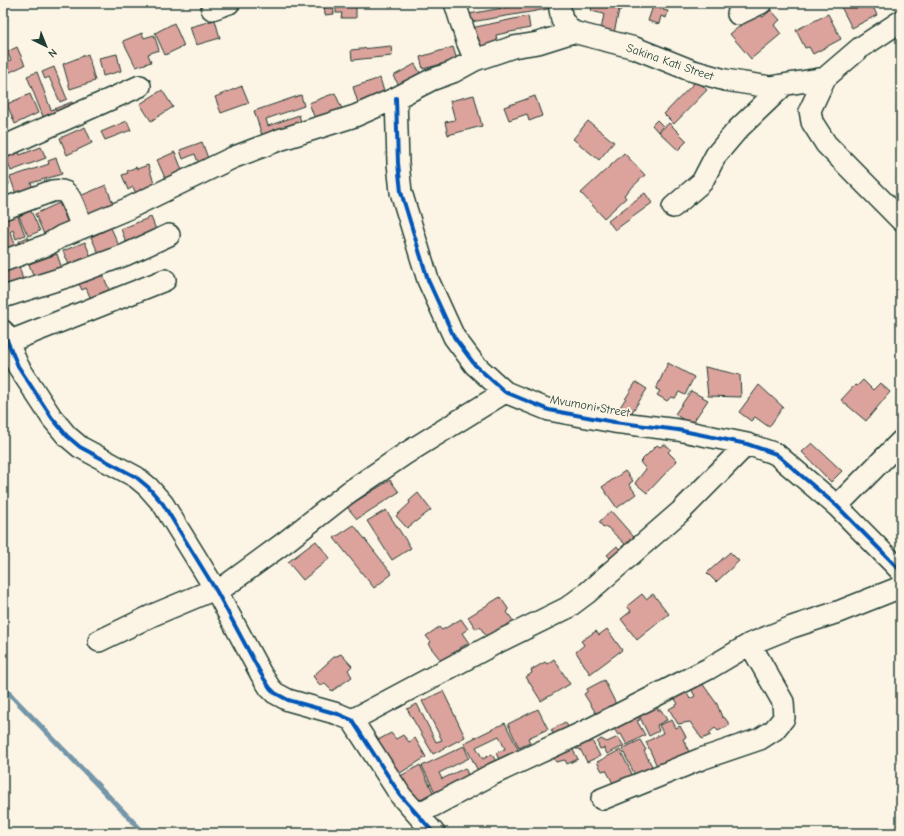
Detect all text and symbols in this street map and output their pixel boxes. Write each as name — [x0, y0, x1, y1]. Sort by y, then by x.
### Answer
north arrow — [26, 26, 66, 66]
street label: Sakina Kati Street — [625, 41, 716, 84]
text: N — [45, 46, 60, 60]
street label: Mvumoni Street — [549, 392, 632, 420]

